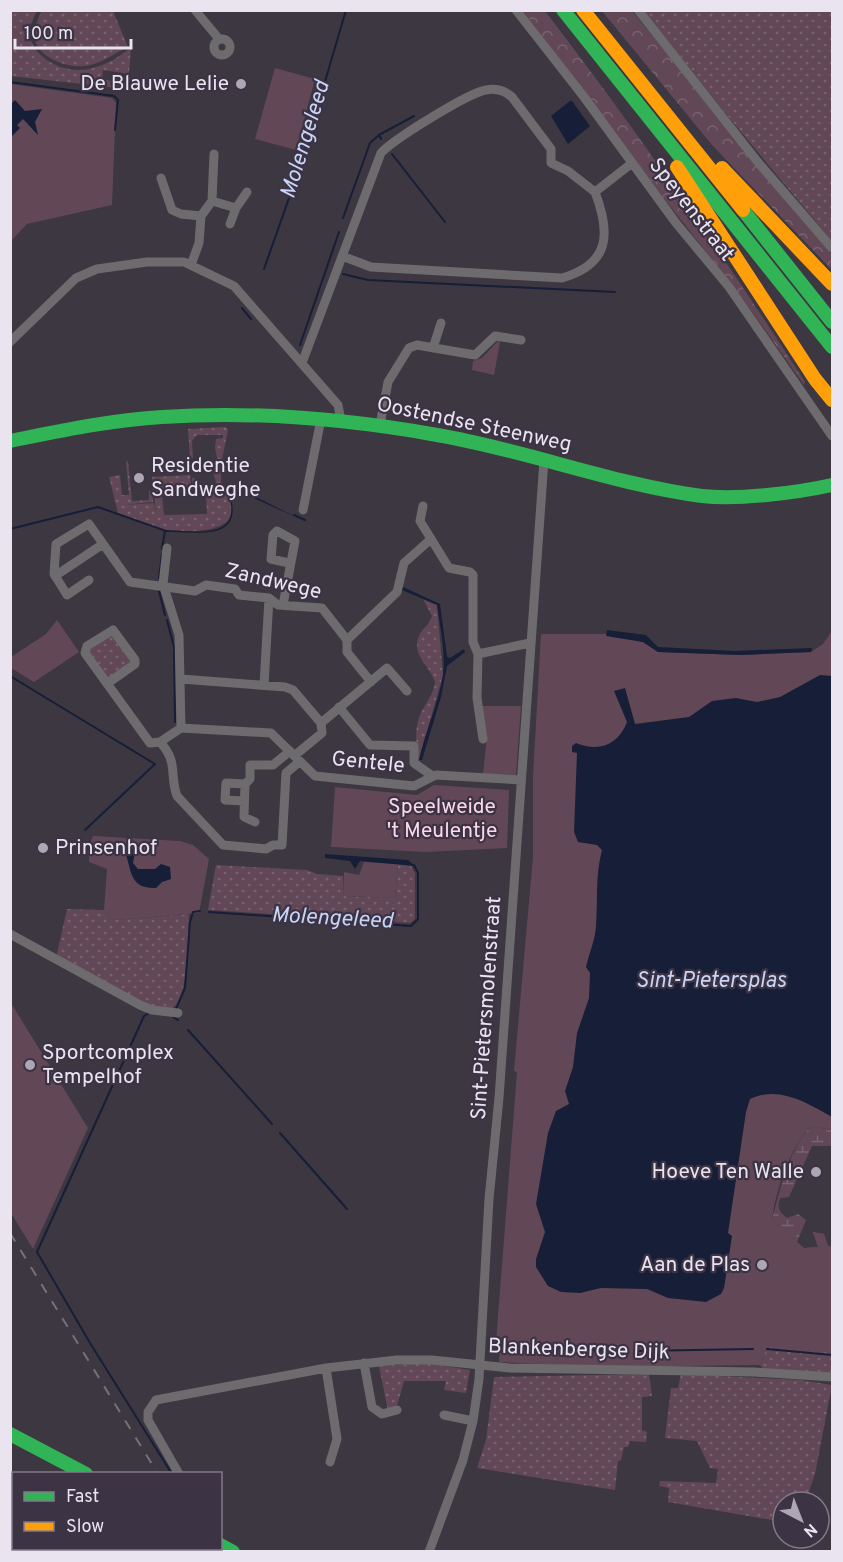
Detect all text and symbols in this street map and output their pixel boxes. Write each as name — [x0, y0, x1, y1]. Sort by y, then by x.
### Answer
scale bar — [15, 12, 130, 50]
text: 100 m — [24, 23, 73, 46]
place label: De Blauwe Lelie — [80, 71, 229, 98]
water label: Molengeleed — [275, 76, 337, 202]
marker: De Blauwe Lelie — [234, 77, 248, 91]
street label: Speyenstraat — [642, 153, 740, 267]
street label: Oostendse Steenweg — [374, 391, 574, 459]
place label: Residentie Sandweghe — [151, 453, 261, 504]
marker: Residentie Sandweghe — [132, 471, 146, 485]
street label: Zandwege — [222, 558, 324, 606]
street label: Gentele — [330, 746, 406, 780]
park label: Speelweide 't Meulentje — [387, 794, 497, 845]
place label: Prinsenhof — [55, 835, 157, 862]
marker: Prinsenhof — [36, 841, 50, 855]
street label: Sint-Pietersmolenstraat — [466, 895, 508, 1121]
water label: Molengeleed — [270, 902, 396, 936]
water label: Sint-Pietersplas — [636, 968, 787, 995]
place label: Sportcomplex Tempelhof — [42, 1040, 174, 1091]
marker: Sportcomplex Tempelhof — [23, 1058, 37, 1072]
place label: Hoeve Ten Walle — [652, 1159, 804, 1186]
marker: Hoeve Ten Walle — [809, 1165, 823, 1179]
place label: Aan de Plas — [640, 1252, 750, 1279]
marker: Aan de Plas — [755, 1258, 769, 1272]
street label: Blankenbergse Dijk — [488, 1333, 670, 1367]
legend — [12, 1472, 222, 1550]
text: Fast — [66, 1486, 99, 1509]
north arrow — [771, 1490, 831, 1550]
text: Slow — [66, 1516, 104, 1539]
text: N — [799, 1518, 821, 1541]

